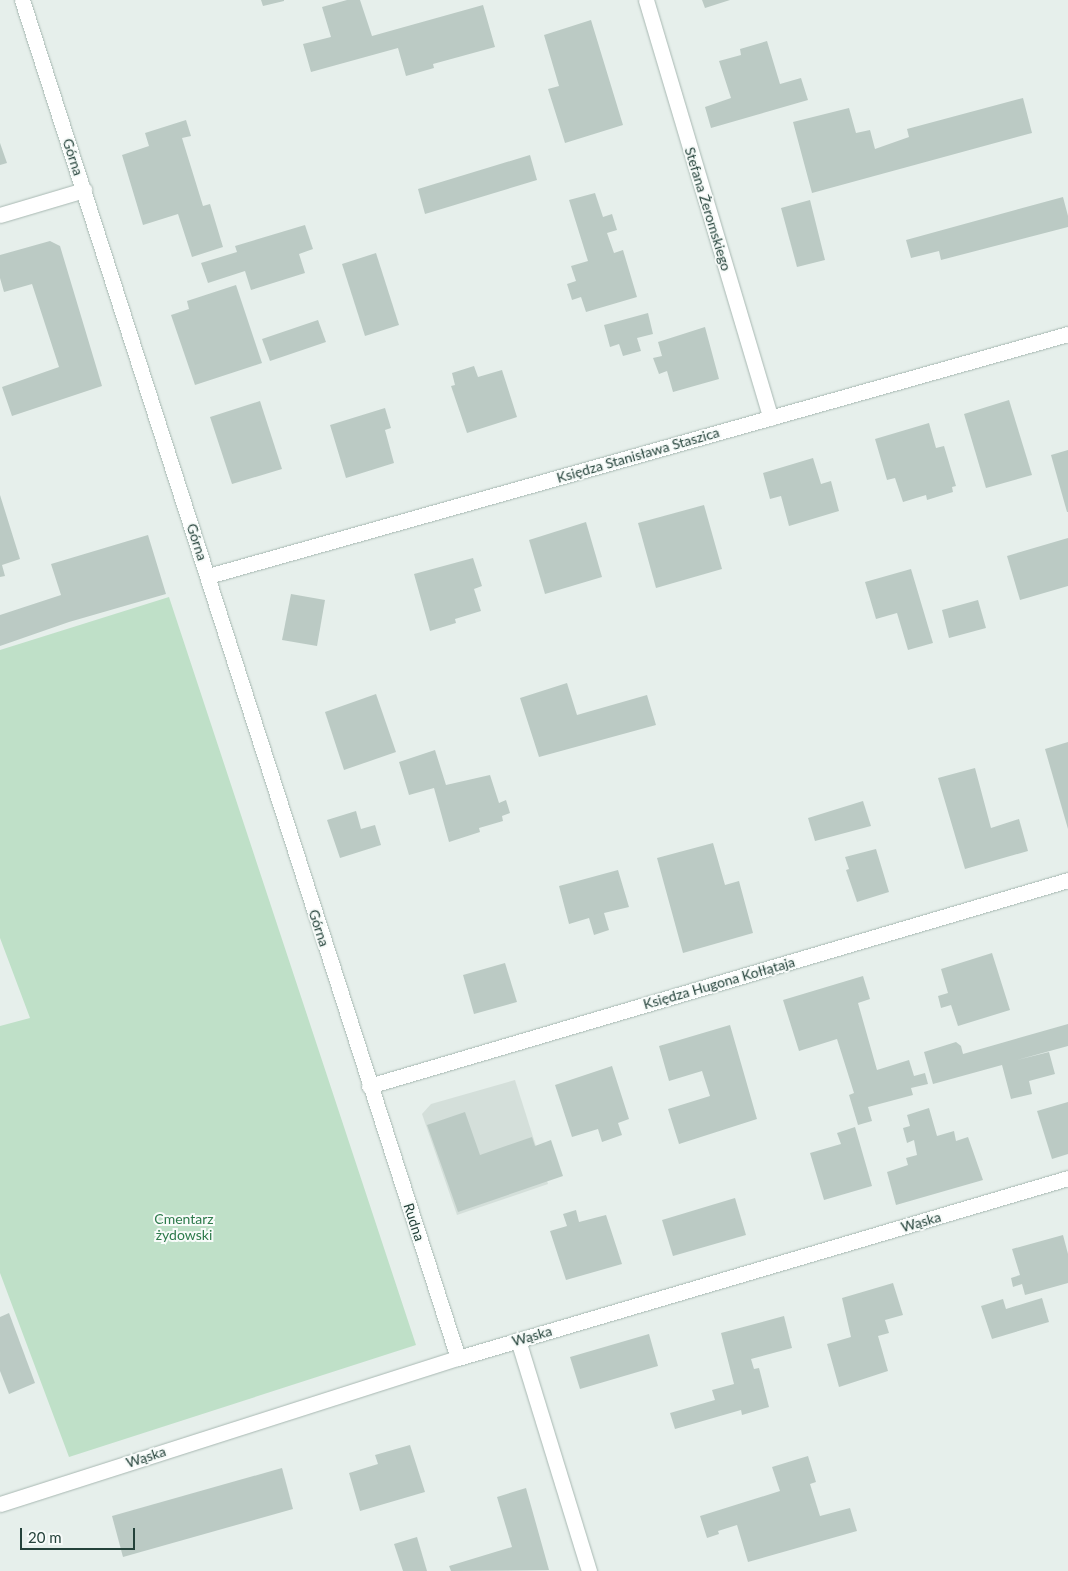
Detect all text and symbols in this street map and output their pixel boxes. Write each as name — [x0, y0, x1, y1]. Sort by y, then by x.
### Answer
street label: Górna — [59, 136, 87, 178]
street label: Stefana Żeromskiego — [681, 145, 735, 273]
street label: Księdza Stanisława Staszica — [555, 424, 721, 486]
street label: Górna — [183, 521, 211, 563]
street label: Górna — [305, 907, 333, 949]
street label: Księdza Hugona Kołłątaja — [641, 953, 797, 1013]
street label: Rudna — [400, 1201, 428, 1243]
street label: Wąska — [899, 1208, 943, 1236]
park label: Cmentarz żydowski — [154, 1211, 214, 1244]
street label: Wąska — [510, 1322, 554, 1350]
street label: Wąska — [124, 1443, 168, 1471]
scale bar — [22, 1518, 138, 1550]
text: 20 m — [28, 1528, 62, 1546]

